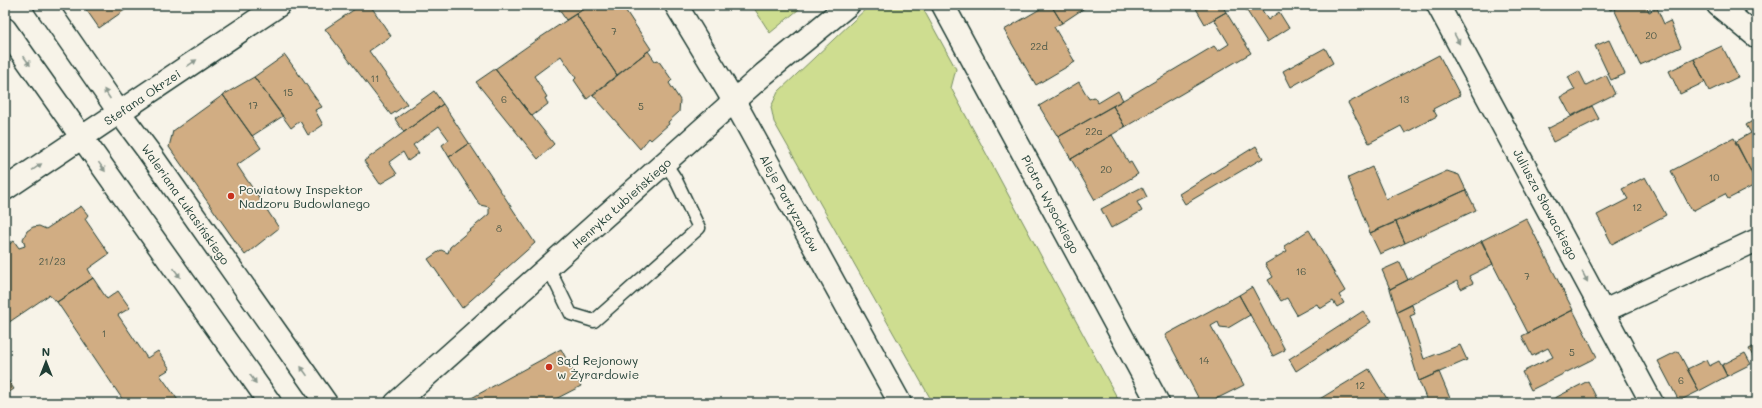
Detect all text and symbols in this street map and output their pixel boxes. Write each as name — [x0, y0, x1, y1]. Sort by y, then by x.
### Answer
house number: 7 — [611, 24, 617, 38]
house number: 20 — [1645, 28, 1657, 42]
one-way arrow — [1453, 33, 1460, 45]
house number: 22d — [1030, 39, 1048, 53]
one-way arrow — [23, 55, 31, 66]
one-way arrow — [187, 59, 197, 67]
street label: Stefana Okrzei — [101, 65, 183, 129]
house number: 11 — [371, 71, 379, 85]
house number: 15 — [283, 85, 293, 99]
one-way arrow — [103, 89, 111, 99]
house number: 6 — [501, 92, 507, 106]
house number: 13 — [1399, 92, 1409, 106]
house number: 17 — [248, 98, 258, 112]
house number: 5 — [638, 99, 644, 113]
house number: 22a — [1085, 124, 1103, 138]
street label: Waleriana Łukasińskiego — [138, 140, 234, 268]
street label: Juliusza Słowackiego — [1510, 146, 1582, 262]
street label: Aleje Partyzantów — [757, 151, 823, 255]
street label: Piotra Wysockiego — [1018, 152, 1084, 256]
street label: Henryka Łubieńskiego — [568, 154, 674, 252]
one-way arrow — [98, 162, 106, 172]
house number: 20 — [1100, 162, 1112, 176]
one-way arrow — [32, 163, 43, 171]
house number: 10 — [1709, 170, 1719, 184]
place label: Powiatowy Inspektor Nadzoru Budowlanego — [239, 181, 370, 211]
marker: Powiatowy Inspektor Nadzoru Budowlanego — [226, 191, 236, 201]
house number: 12 — [1632, 200, 1642, 214]
house number: 8 — [496, 221, 502, 235]
house number: 21/23 — [39, 254, 65, 268]
house number: 16 — [1296, 264, 1306, 278]
one-way arrow — [173, 268, 181, 278]
house number: 7 — [1524, 269, 1530, 283]
one-way arrow — [1582, 271, 1588, 283]
house number: 1 — [102, 326, 106, 340]
north arrow — [26, 342, 66, 382]
text: N — [42, 344, 50, 359]
house number: 5 — [1569, 345, 1575, 359]
place label: Sąd Rejonowy w Żyrardowie — [557, 352, 639, 382]
house number: 14 — [1199, 353, 1209, 367]
marker: Sąd Rejonowy w Żyrardowie — [544, 362, 554, 372]
one-way arrow — [300, 366, 308, 376]
house number: 6 — [1678, 373, 1684, 387]
one-way arrow — [249, 374, 257, 384]
house number: 12 — [1355, 378, 1365, 392]

